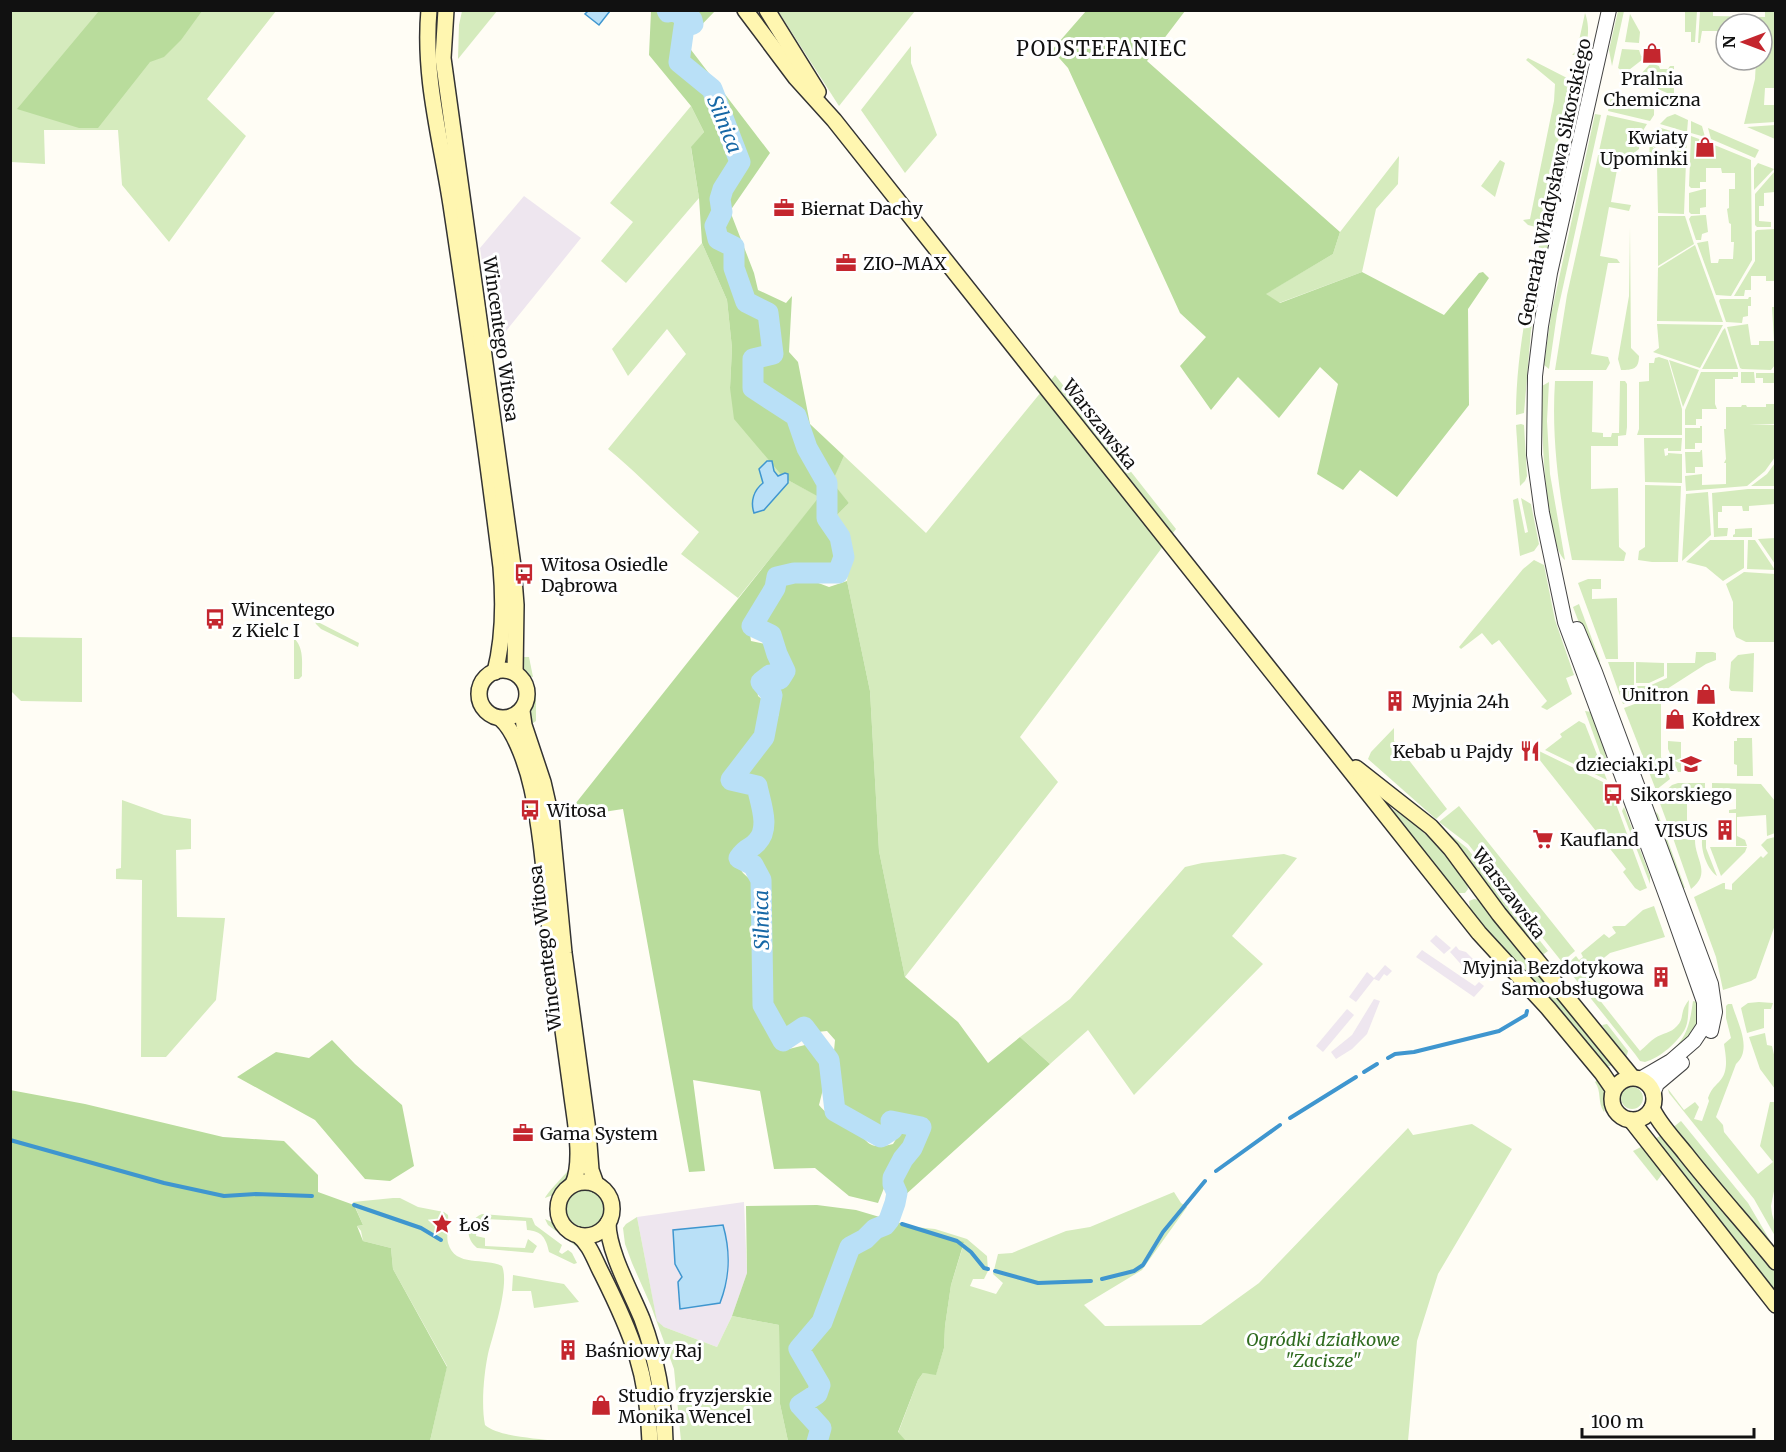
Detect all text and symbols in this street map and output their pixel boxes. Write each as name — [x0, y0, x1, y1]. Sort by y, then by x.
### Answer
north arrow — [1714, 12, 1774, 72]
text: N — [1719, 35, 1739, 48]
district label: PODSTEFANIEC — [1016, 36, 1188, 61]
street label: Generała Władysława Sikorskiego — [1512, 36, 1596, 328]
shop icon: Pralnia Chemiczna — [1640, 41, 1664, 65]
place label: Pralnia Chemiczna — [1603, 67, 1701, 111]
water label: Silnica — [702, 91, 748, 157]
place label: Kwiaty Upominki — [1600, 126, 1689, 170]
shop icon: Kwiaty Upominki — [1693, 135, 1717, 159]
office icon: Biernat Dachy — [772, 196, 796, 220]
place label: Biernat Dachy — [801, 197, 924, 220]
office icon: ZIO-MAX — [834, 251, 858, 275]
place label: ZIO-MAX — [863, 252, 947, 275]
street label: Wincentego Witosa — [478, 254, 524, 423]
street label: Warszawska — [1057, 374, 1143, 474]
place label: Witosa Osiedle Dąbrowa — [540, 553, 668, 597]
bus stop icon: Witosa Osiedle Dąbrowa — [512, 562, 536, 586]
place label: Wincentego z Kielc I — [231, 598, 335, 642]
bus stop icon: Wincentego z Kielc I — [203, 607, 227, 631]
shop icon: Unitron — [1694, 682, 1718, 706]
place label: Unitron — [1621, 683, 1689, 706]
building icon: Myjnia 24h — [1383, 689, 1407, 713]
place label: Myjnia 24h — [1412, 690, 1510, 713]
shop icon: Kołdrex — [1663, 707, 1687, 731]
place label: Kołdrex — [1692, 708, 1760, 731]
restaurant icon: Kebab u Pajdy — [1518, 739, 1542, 763]
place label: Kebab u Pajdy — [1393, 740, 1514, 763]
school or university icon: dzieciaki.pl — [1679, 752, 1703, 776]
place label: dzieciaki.pl — [1576, 753, 1674, 776]
bus stop icon: Sikorskiego — [1601, 782, 1625, 806]
place label: Sikorskiego — [1630, 783, 1732, 806]
bus stop icon: Witosa — [518, 798, 542, 822]
place label: Witosa — [546, 799, 607, 822]
building icon: VISUS — [1713, 818, 1737, 842]
place label: VISUS — [1654, 819, 1708, 842]
supermarket icon: Kaufland — [1531, 827, 1555, 851]
place label: Kaufland — [1560, 828, 1639, 851]
street label: Warszawska — [1467, 842, 1551, 943]
street label: Wincentego Witosa — [523, 864, 567, 1033]
water label: Silnica — [748, 890, 774, 950]
place label: Myjnia Bezdotykowa Samoobsługowa — [1463, 956, 1644, 1000]
building icon: Myjnia Bezdotykowa Samoobsługowa — [1649, 965, 1673, 989]
office icon: Gama System — [511, 1121, 535, 1145]
place label: Gama System — [540, 1122, 658, 1145]
place icon: Łoś — [430, 1212, 454, 1236]
place label: Łoś — [459, 1213, 490, 1236]
park label: Ogródki działkowe "Zacisze" — [1246, 1328, 1400, 1372]
building icon: Baśniowy Raj — [556, 1338, 580, 1362]
place label: Baśniowy Raj — [585, 1339, 702, 1362]
place label: Studio fryzjerskie Monika Wencel — [618, 1384, 772, 1428]
shop icon: Studio fryzjerskie Monika Wencel — [589, 1393, 613, 1417]
scale bar — [1582, 1401, 1754, 1439]
text: 100 m — [1591, 1410, 1644, 1433]

